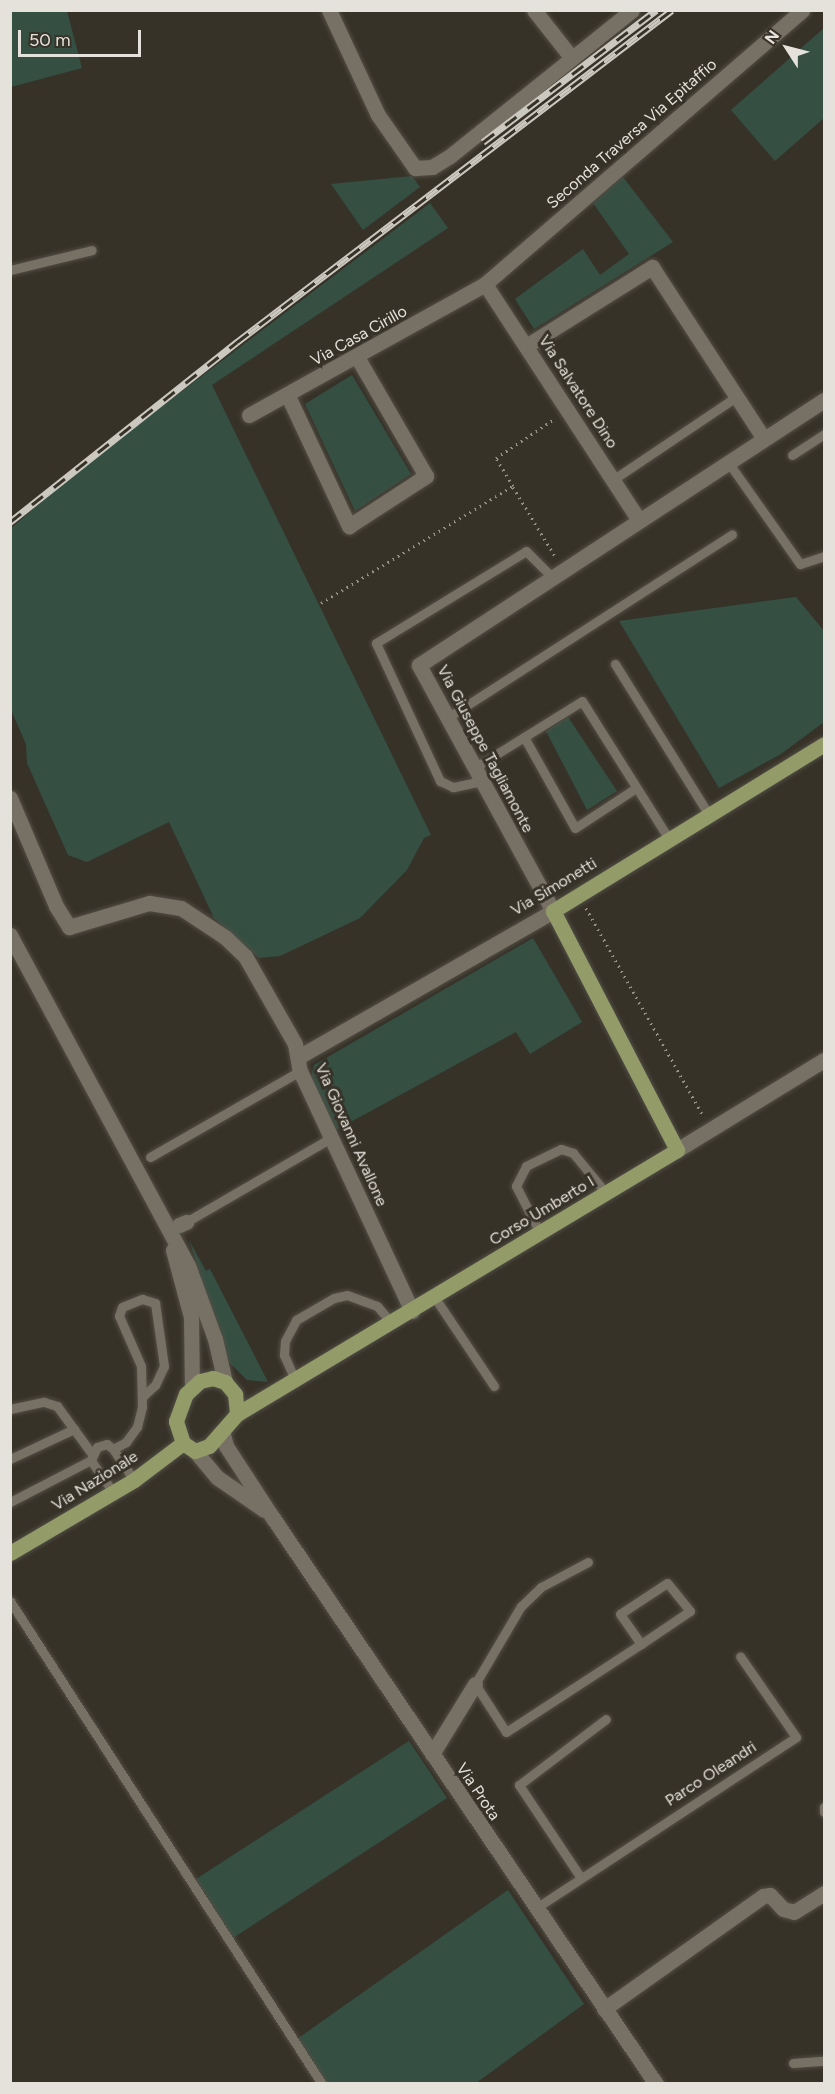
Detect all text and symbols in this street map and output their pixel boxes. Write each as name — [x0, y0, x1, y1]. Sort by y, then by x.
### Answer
scale bar — [21, 18, 144, 56]
north arrow — [757, 18, 817, 78]
text: N — [761, 27, 783, 48]
text: 50 m — [29, 29, 71, 51]
street label: Seconda Traversa Via Epitaffio — [543, 55, 721, 213]
street label: Via Casa Cirillo — [308, 302, 410, 370]
street label: Via Salvatore Dino — [534, 332, 622, 452]
street label: Via Giuseppe Tagliamonte — [433, 662, 537, 836]
street label: Via Simonetti — [508, 854, 600, 920]
street label: Via Giovanni Avallone — [311, 1060, 391, 1210]
street label: Corso Umberto I — [486, 1172, 598, 1250]
street label: Via Nazionale — [49, 1447, 141, 1515]
street label: Parco Oleandri — [662, 1737, 760, 1811]
street label: Via Prota — [452, 1760, 504, 1824]

